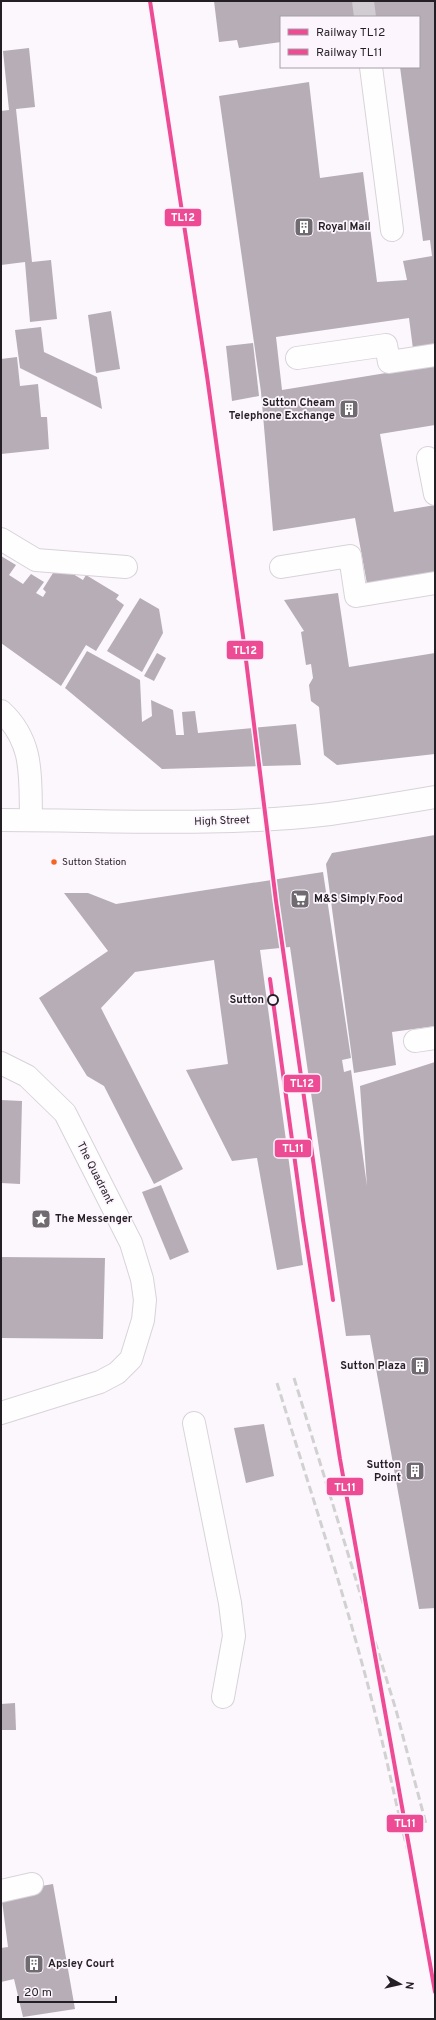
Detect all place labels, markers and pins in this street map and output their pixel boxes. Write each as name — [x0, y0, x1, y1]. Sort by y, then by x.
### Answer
building icon: Royal Mail — [293, 216, 315, 238]
place label: Royal Mail — [318, 220, 371, 234]
place label: Sutton Cheam Telephone Exchange — [229, 396, 335, 423]
building icon: Sutton Cheam Telephone Exchange — [338, 398, 360, 420]
place label: Sutton Station — [62, 856, 126, 869]
marker: Sutton Station — [49, 857, 59, 867]
supermarket icon: M&S Simply Food — [289, 888, 311, 910]
place label: M&S Simply Food — [314, 892, 403, 906]
place label: Sutton — [229, 993, 264, 1007]
marker: Sutton — [267, 994, 279, 1006]
place icon: The Messenger — [30, 1208, 52, 1230]
place label: The Messenger — [55, 1212, 133, 1226]
building icon: Sutton Plaza — [409, 1355, 431, 1377]
place label: Sutton Plaza — [340, 1359, 406, 1373]
place label: Sutton Point — [366, 1458, 401, 1485]
building icon: Sutton Point — [404, 1460, 426, 1482]
building icon: Apsley Court — [23, 1953, 45, 1975]
place label: Apsley Court — [48, 1957, 114, 1971]

